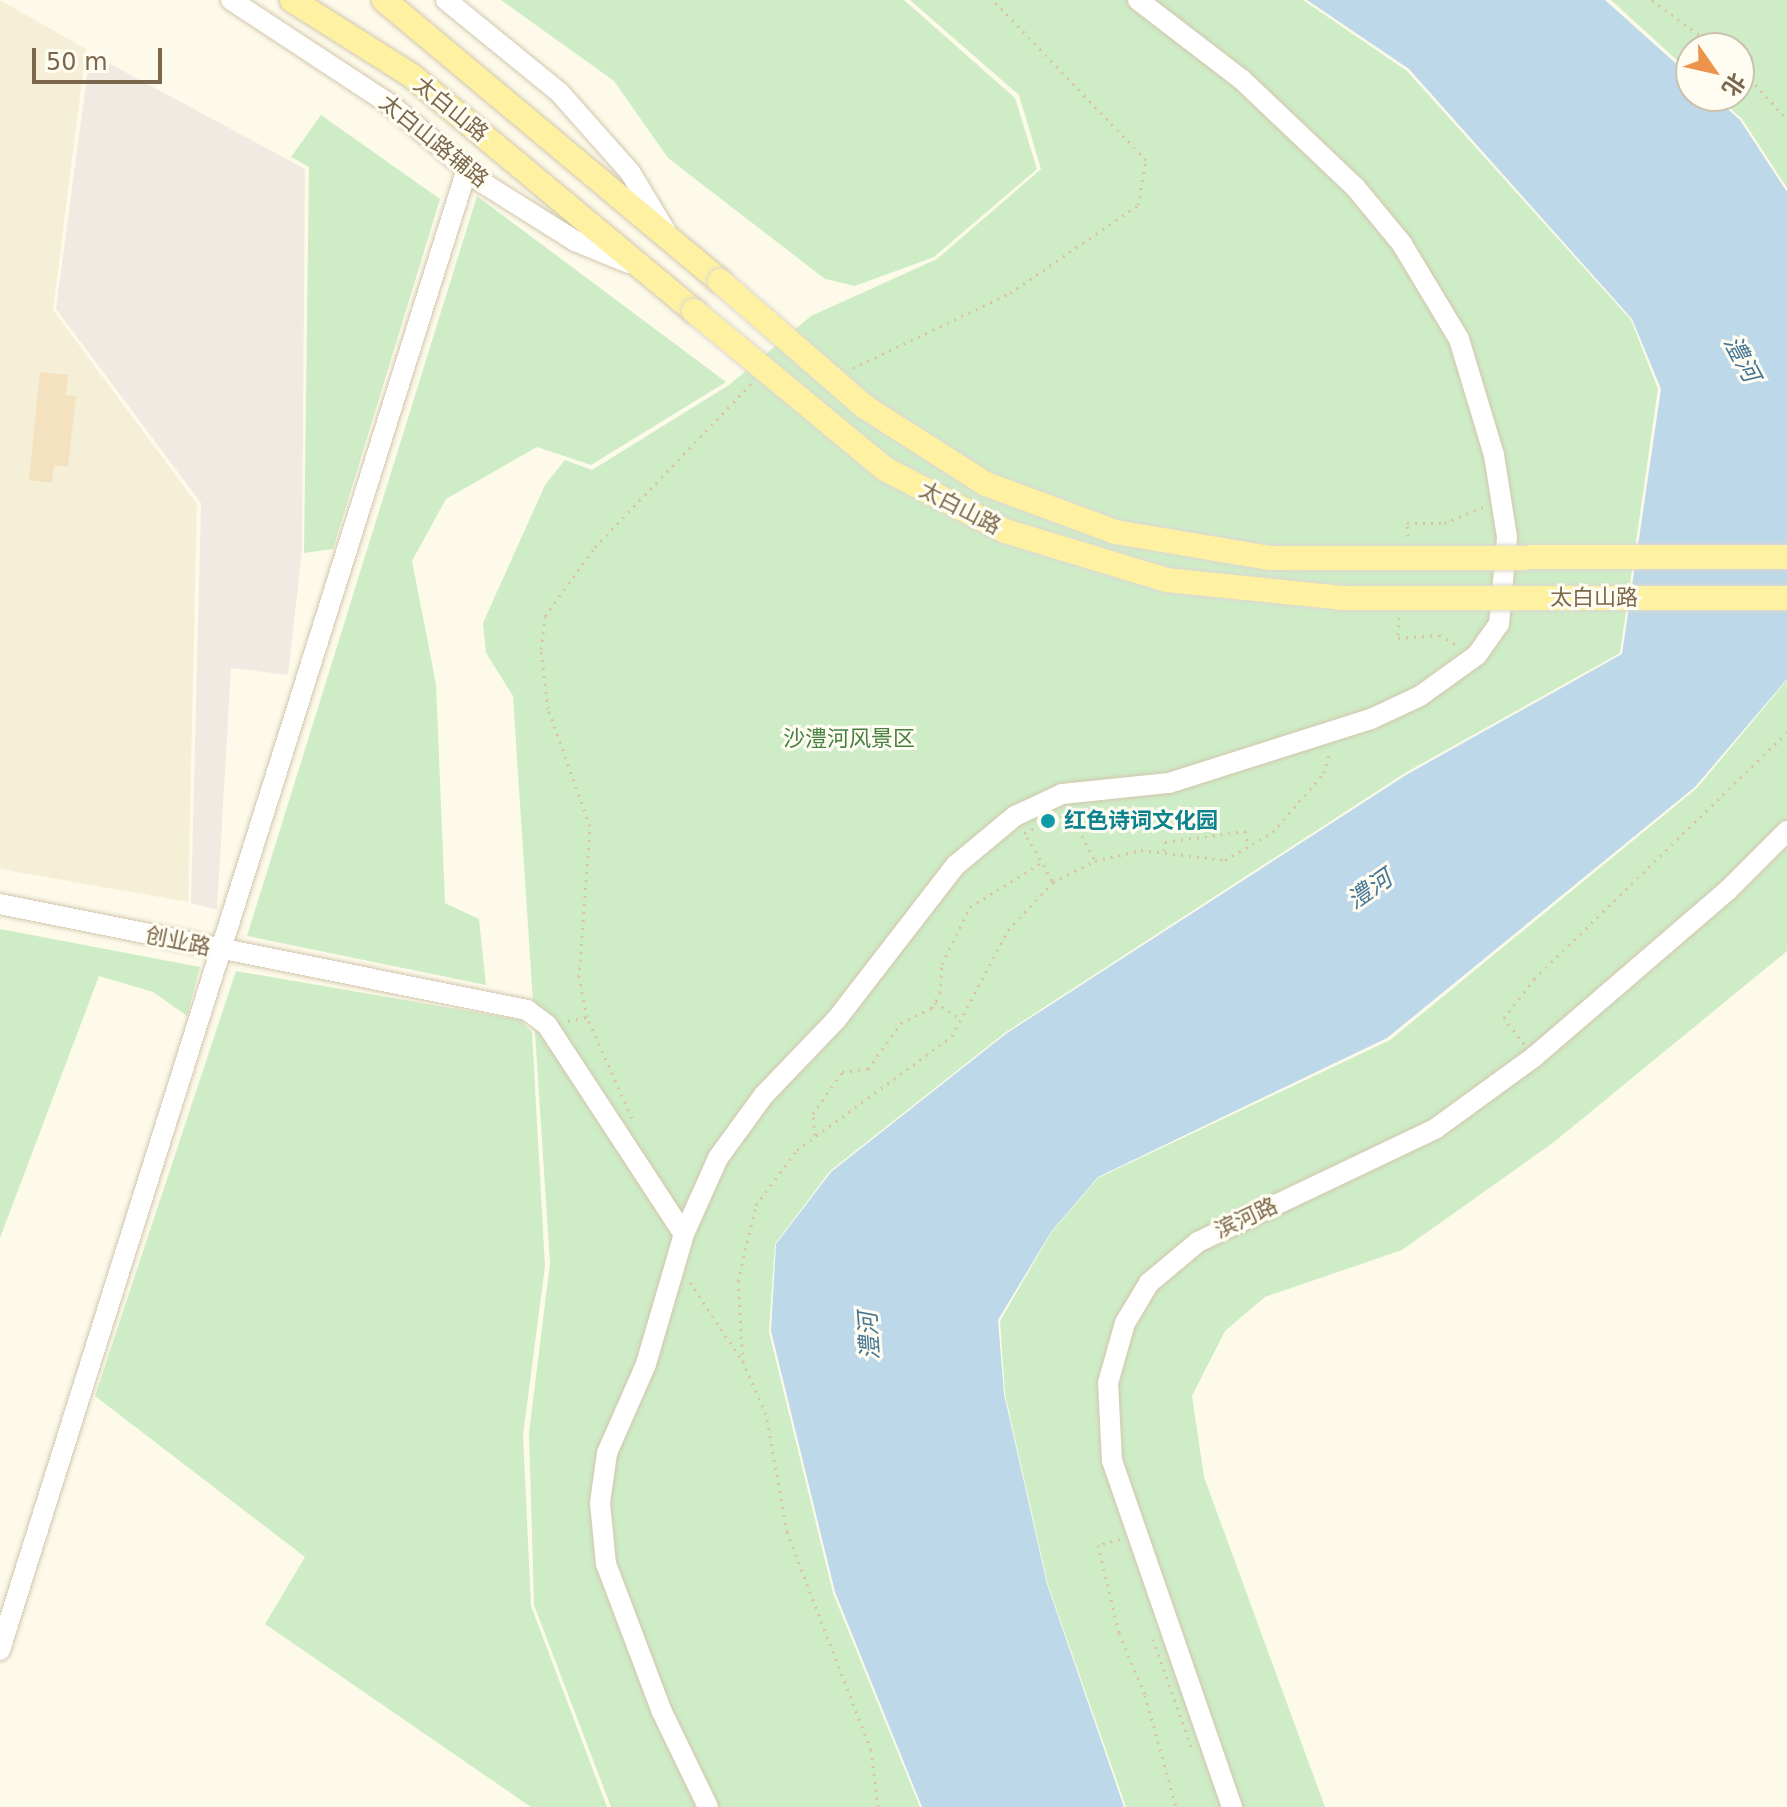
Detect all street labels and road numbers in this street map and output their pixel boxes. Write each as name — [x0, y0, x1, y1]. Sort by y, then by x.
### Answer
street label: 太白山路 — [408, 71, 494, 147]
street label: 太白山路辅路 — [374, 89, 494, 193]
street label: 太白山路 — [915, 476, 1005, 540]
street label: 太白山路 — [1550, 585, 1638, 611]
street label: 创业路 — [143, 921, 213, 961]
street label: 滨河路 — [1211, 1192, 1281, 1244]

